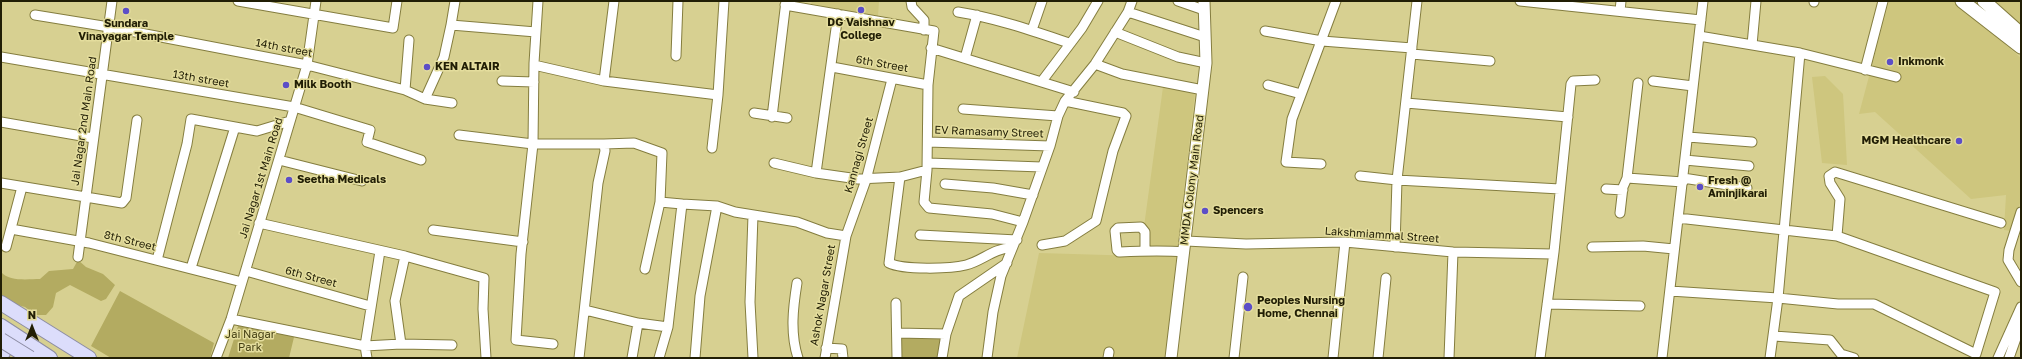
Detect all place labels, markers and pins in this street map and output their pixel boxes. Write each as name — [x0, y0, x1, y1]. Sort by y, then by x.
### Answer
marker: DG Vaishnav College — [856, 5, 866, 15]
marker: Sundara Vinayagar Temple — [121, 6, 131, 16]
place label: DG Vaishnav College — [827, 16, 895, 42]
place label: Sundara Vinayagar Temple — [78, 17, 174, 43]
place label: Inkmonk — [1898, 55, 1944, 69]
marker: Inkmonk — [1885, 57, 1895, 67]
place label: KEN ALTAIR — [435, 60, 500, 74]
marker: KEN ALTAIR — [422, 62, 432, 72]
place label: Milk Booth — [294, 78, 352, 92]
marker: Milk Booth — [281, 80, 291, 90]
place label: MGM Healthcare — [1862, 134, 1951, 148]
marker: MGM Healthcare — [1954, 136, 1964, 146]
place label: Seetha Medicals — [297, 173, 386, 187]
place label: Fresh @ Aminjikarai — [1708, 174, 1767, 200]
marker: Seetha Medicals — [284, 175, 294, 185]
marker: Fresh @ Aminjikarai — [1695, 182, 1705, 192]
place label: Spencers — [1213, 204, 1264, 218]
marker: Spencers — [1200, 206, 1210, 216]
place label: Peoples Nursing Home, Chennai — [1257, 294, 1345, 320]
marker: Peoples Nursing Home, Chennai — [1242, 301, 1254, 313]

